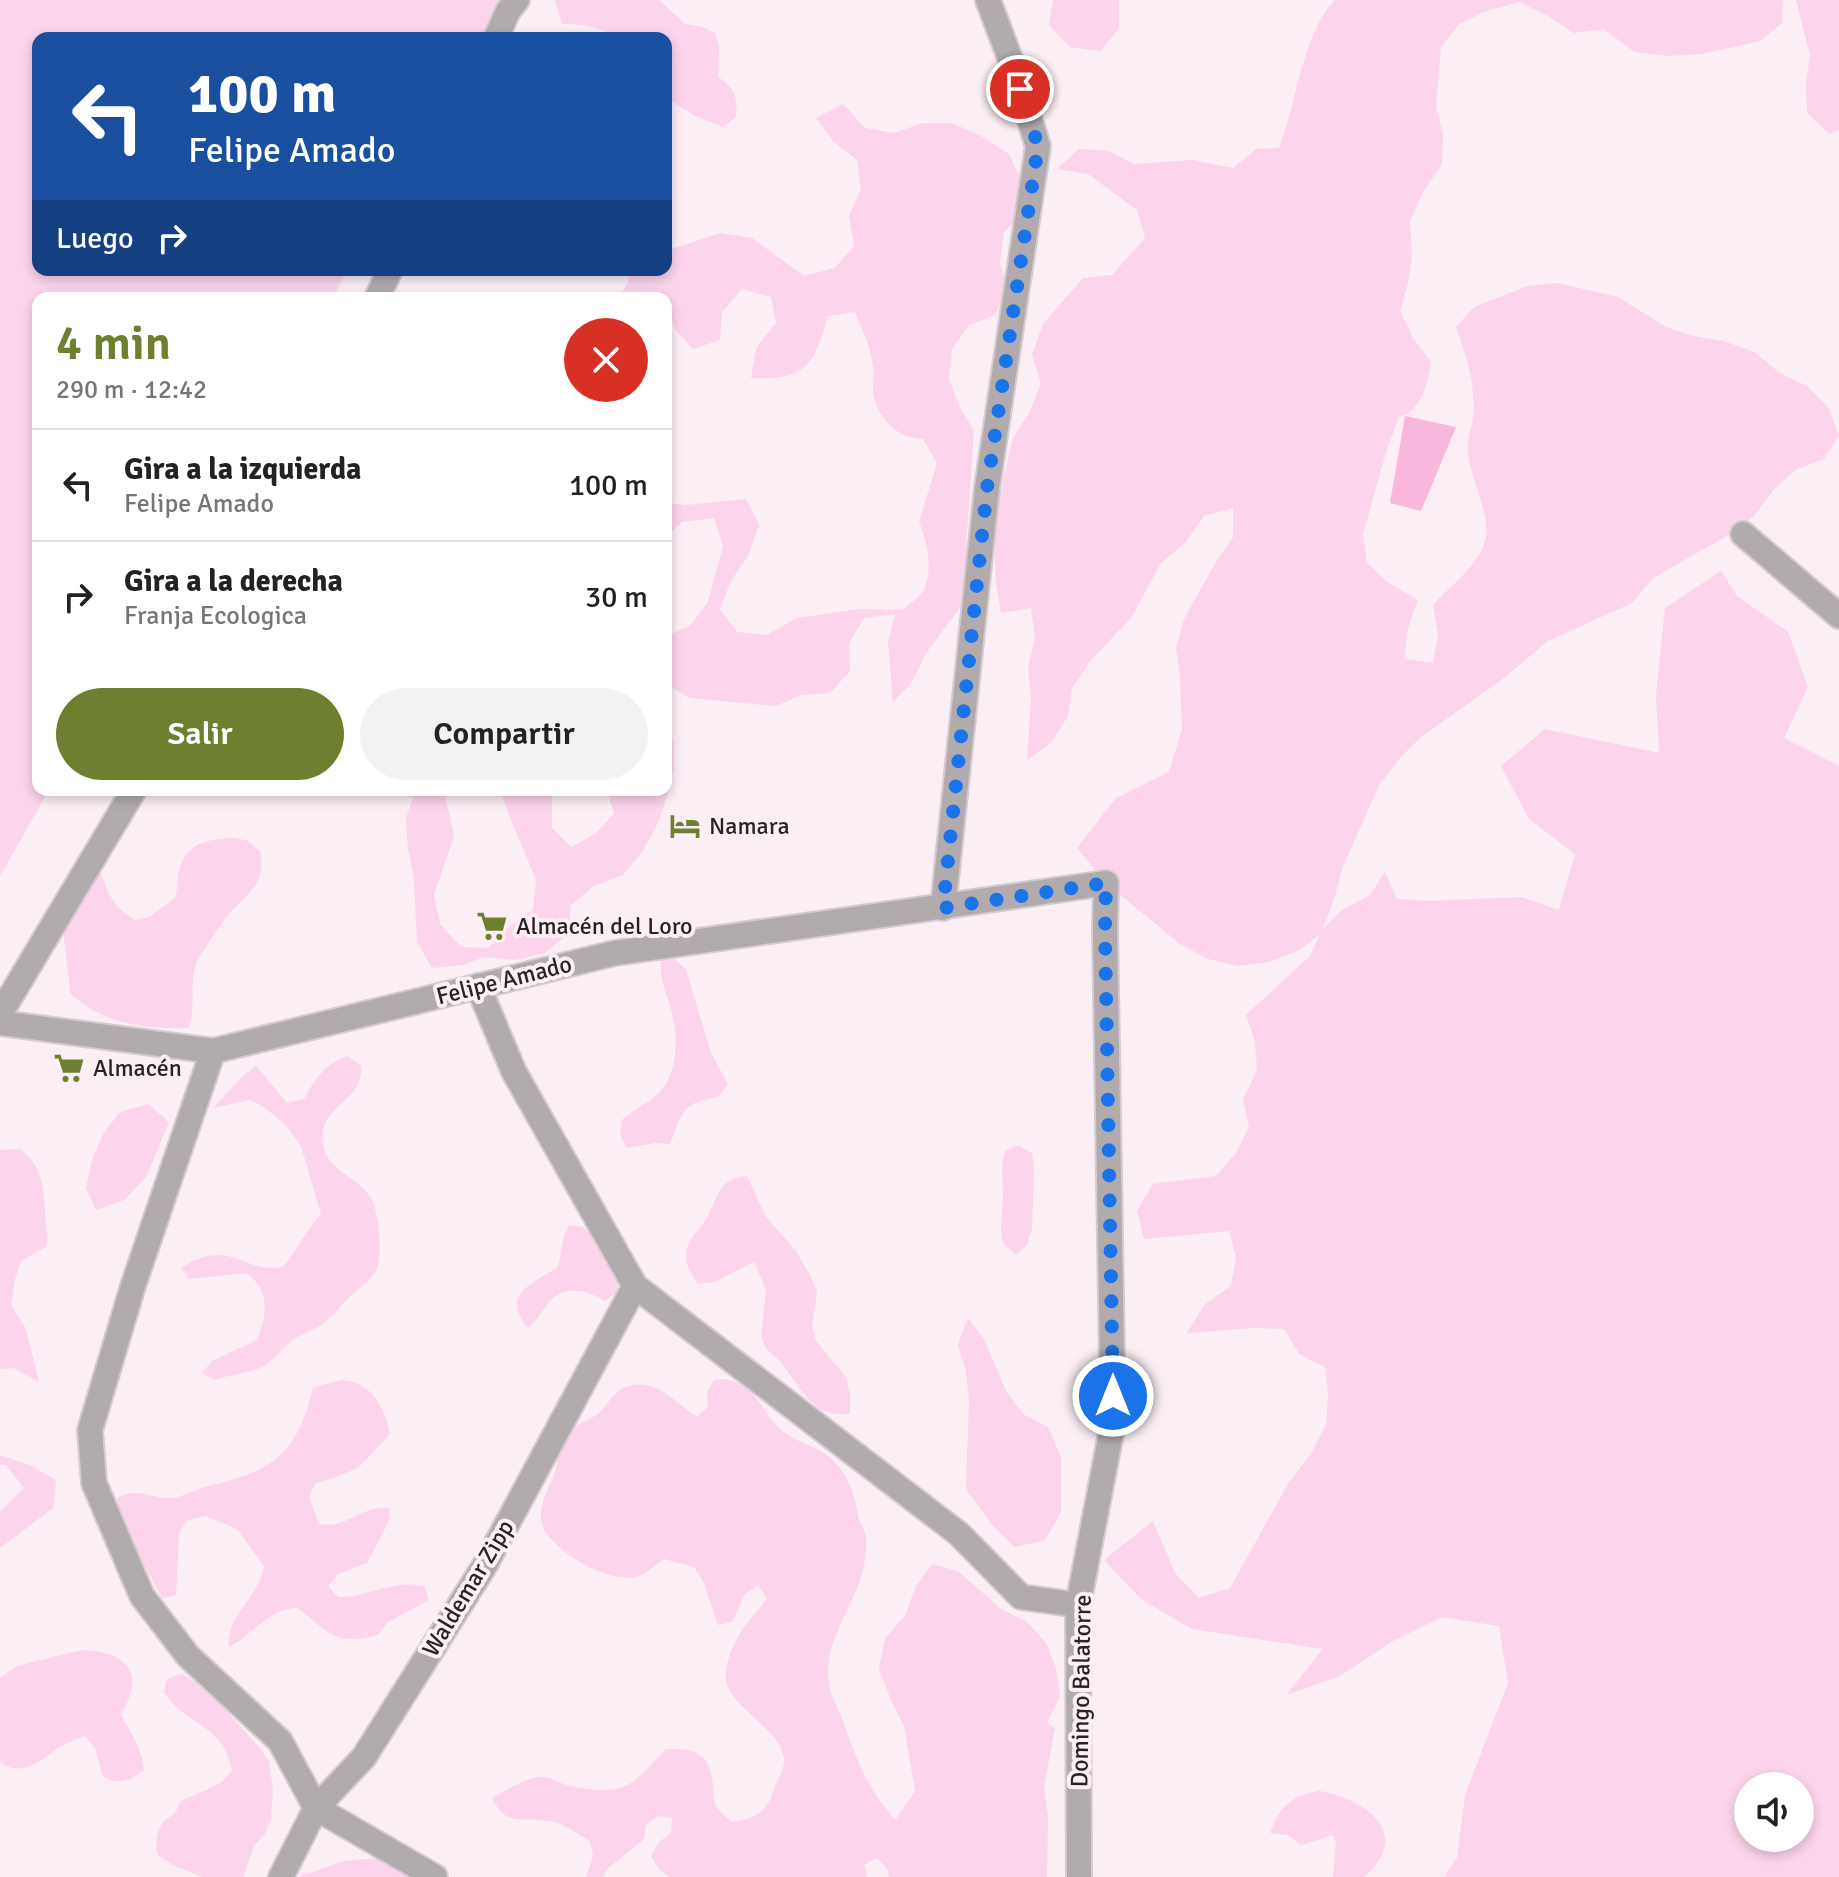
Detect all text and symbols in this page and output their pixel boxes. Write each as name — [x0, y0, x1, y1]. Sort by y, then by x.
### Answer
pin — [986, 55, 1054, 123]
text: 100 m — [188, 59, 336, 128]
icon: left — [56, 64, 160, 168]
icon: arrive — [998, 67, 1042, 111]
text: Felipe Amado — [188, 128, 396, 173]
icon: right — [150, 216, 194, 260]
text: Luego — [56, 220, 134, 257]
text: 4 min — [56, 314, 171, 373]
button: close — [564, 318, 648, 402]
text: 290 m · 12:42 — [56, 374, 207, 406]
text: Gira a la izquierda — [124, 451, 361, 488]
icon: left — [56, 463, 100, 507]
text: 100 m — [569, 467, 648, 504]
text: Felipe Amado — [124, 488, 274, 520]
text: Gira a la derecha — [124, 563, 343, 600]
icon: right — [56, 575, 100, 619]
text: 30 m — [585, 579, 648, 616]
text: Franja Ecologica — [124, 600, 307, 632]
button: Salir — [56, 688, 344, 780]
button: Compartir — [360, 688, 648, 780]
hotel icon: Namara — [668, 809, 702, 843]
place label: Namara — [709, 811, 790, 841]
supermarket icon: Almacén del Loro — [475, 909, 509, 943]
place label: Almacén del Loro — [516, 911, 693, 941]
street label: Felipe Amado — [433, 949, 575, 1011]
supermarket icon: Almacén — [52, 1051, 86, 1085]
place label: Almacén — [93, 1053, 182, 1083]
position arrow — [1071, 1354, 1155, 1438]
street label: Waldemar Zipp — [415, 1514, 521, 1662]
street label: Domingo Balatorre — [1064, 1594, 1098, 1788]
map controls — [1734, 1772, 1814, 1852]
button: sound — [1734, 1772, 1814, 1852]

